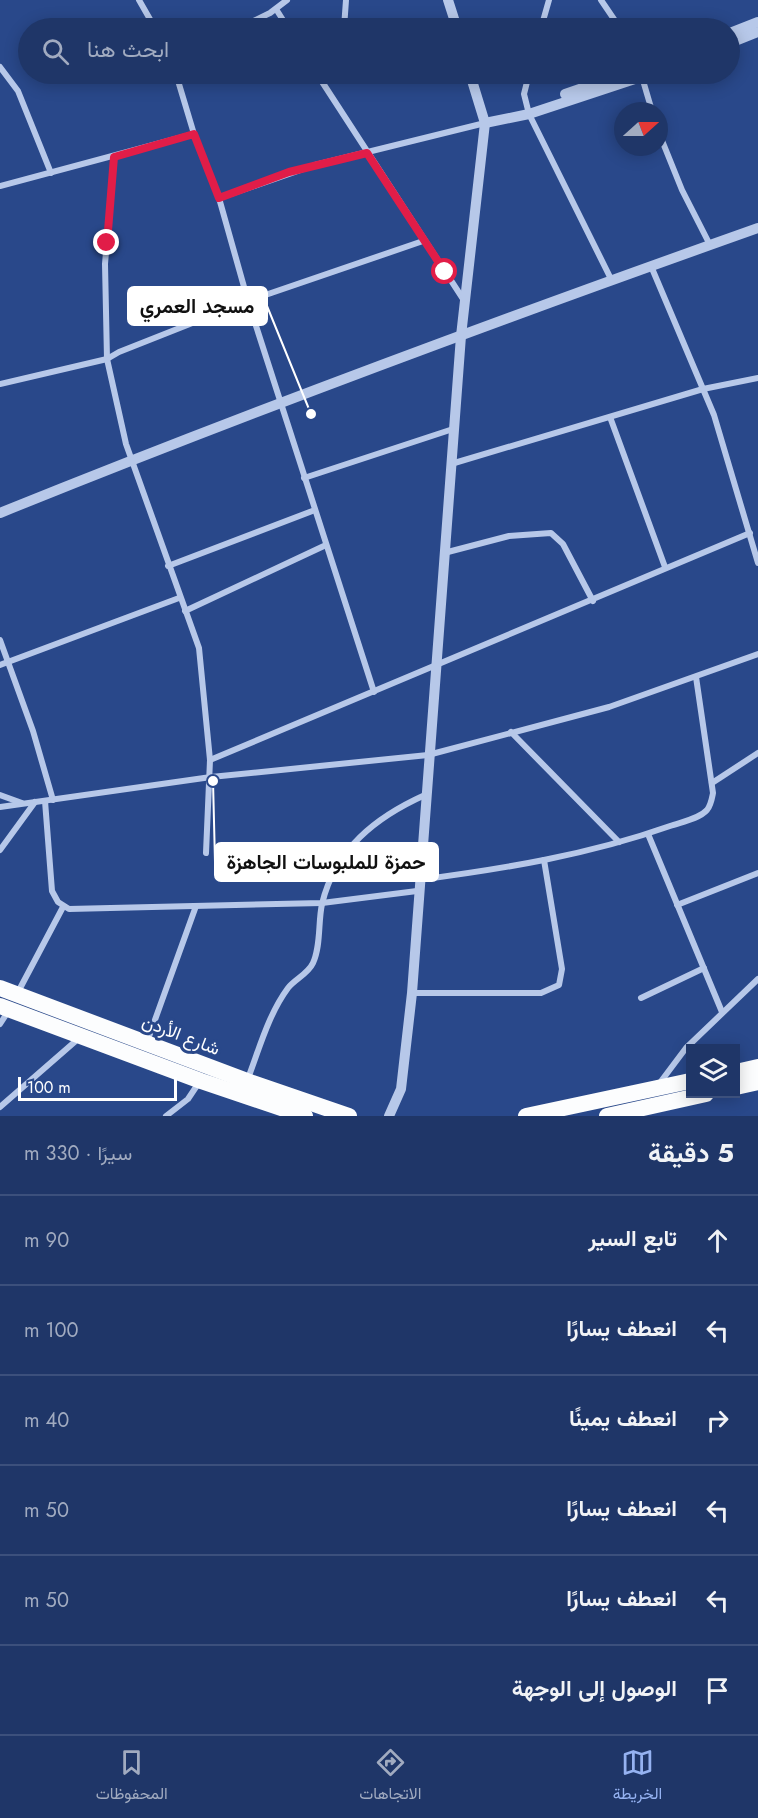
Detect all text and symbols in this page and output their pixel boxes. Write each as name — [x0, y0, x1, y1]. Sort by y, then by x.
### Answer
search box — [18, 18, 740, 84]
text: ابحث هنا — [87, 33, 169, 65]
icon: search — [39, 35, 72, 68]
north arrow — [614, 102, 668, 156]
route end — [93, 229, 119, 255]
route start — [431, 258, 457, 284]
callout: مسجد العمري — [128, 287, 267, 325]
text: مسجد العمري — [140, 292, 254, 323]
callout: حمزة للملبوسات الجاهزة — [215, 843, 438, 881]
text: حمزة للملبوسات الجاهزة — [226, 848, 426, 877]
street label: شارع الأردن — [138, 1008, 224, 1062]
map controls — [686, 1044, 740, 1098]
button: layers — [686, 1044, 740, 1098]
scale bar — [18, 1074, 177, 1102]
text: 100 m — [27, 1076, 71, 1099]
text: 5 دقيقة — [648, 1134, 734, 1172]
text: سيرًا · 330 m — [24, 1139, 132, 1168]
text: تابع السير — [588, 1222, 677, 1254]
icon: ahead — [701, 1224, 734, 1257]
text: 90 m — [24, 1226, 69, 1255]
text: انعطف يسارًا — [566, 1312, 677, 1344]
icon: left — [701, 1314, 734, 1347]
text: 100 m — [24, 1316, 79, 1345]
text: انعطف يمينًا — [569, 1402, 677, 1434]
icon: right — [701, 1404, 734, 1437]
text: 40 m — [24, 1406, 69, 1435]
text: انعطف يسارًا — [566, 1492, 677, 1524]
icon: left — [701, 1494, 734, 1527]
text: 50 m — [24, 1496, 69, 1525]
text: انعطف يسارًا — [566, 1582, 677, 1614]
icon: left — [701, 1584, 734, 1617]
text: 50 m — [24, 1586, 69, 1615]
text: الوصول إلى الوجهة — [512, 1672, 677, 1704]
icon: arrive — [701, 1674, 734, 1707]
tab: المحفوظات — [96, 1746, 168, 1808]
tab: الاتجاهات — [359, 1746, 421, 1808]
tab: الخريطة — [613, 1746, 662, 1808]

